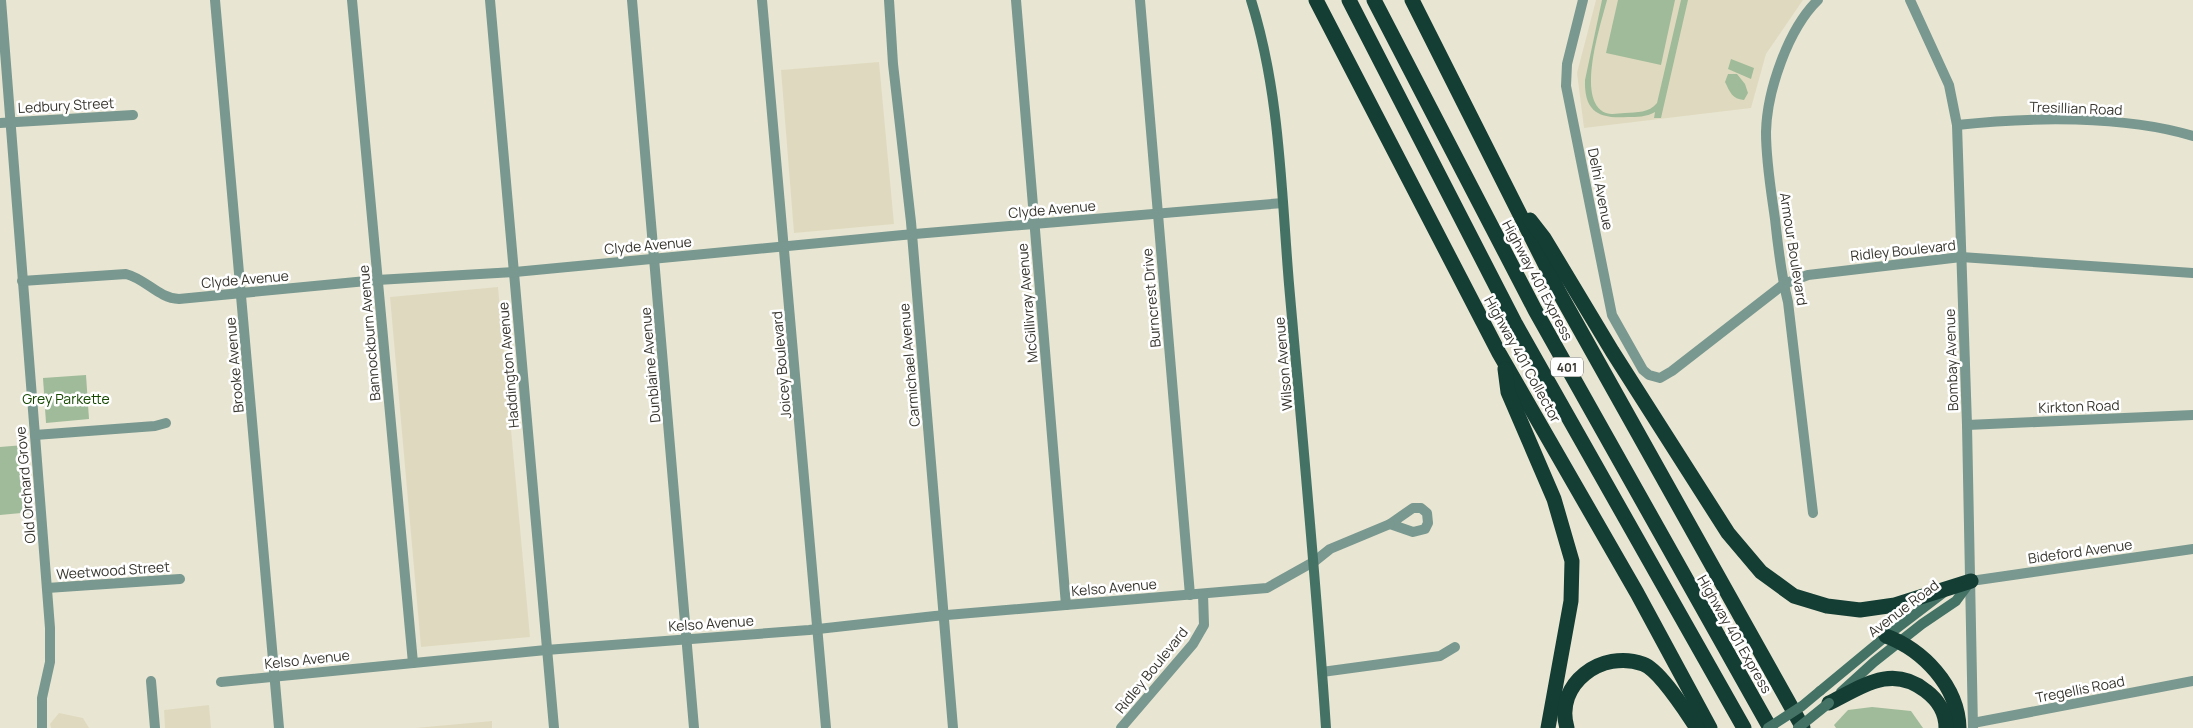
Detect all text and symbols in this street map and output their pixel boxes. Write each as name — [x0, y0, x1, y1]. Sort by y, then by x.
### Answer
street label: Ledbury Street — [17, 93, 115, 117]
street label: Tresillian Road — [2029, 97, 2123, 119]
street label: Delhi Avenue — [1584, 146, 1618, 232]
street label: Armour Boulevard — [1776, 191, 1812, 307]
street label: Clyde Avenue — [1008, 196, 1096, 222]
street label: Highway 401 Express — [1498, 216, 1578, 344]
street label: Clyde Avenue — [604, 232, 692, 258]
street label: Ridley Boulevard — [1849, 235, 1957, 265]
street label: McGillivray Avenue — [1012, 242, 1042, 364]
street label: Burncrest Drive — [1137, 248, 1165, 348]
street label: Bannockburn Avenue — [354, 264, 384, 402]
street label: Clyde Avenue — [201, 266, 289, 292]
street label: Highway 401 Collector — [1480, 292, 1566, 426]
street label: Haddington Avenue — [493, 301, 523, 429]
street label: Carmichael Avenue — [894, 302, 924, 428]
street label: Dunblaine Avenue — [635, 306, 665, 424]
street label: Bombay Avenue — [1940, 308, 1962, 412]
street label: Joicey Boulevard — [767, 310, 795, 420]
street label: Brooke Avenue — [220, 316, 248, 414]
street label: Wilson Avenue — [1269, 316, 1297, 412]
road number: 401 — [1551, 358, 1583, 377]
park label: Grey Parkette — [22, 389, 110, 408]
street label: Kirkton Road — [2038, 395, 2120, 417]
street label: Old Orchard Grove — [10, 426, 40, 544]
street label: Bideford Avenue — [2027, 534, 2133, 568]
street label: Weetwood Street — [56, 557, 171, 583]
street label: Highway 401 Express — [1693, 571, 1777, 697]
street label: Kelso Avenue — [1071, 574, 1157, 600]
street label: Avenue Road — [1864, 575, 1942, 641]
street label: Kelso Avenue — [668, 611, 754, 635]
street label: Ridley Boulevard — [1110, 623, 1192, 717]
street label: Kelso Avenue — [263, 645, 351, 673]
street label: Tregellis Road — [2034, 671, 2126, 707]

